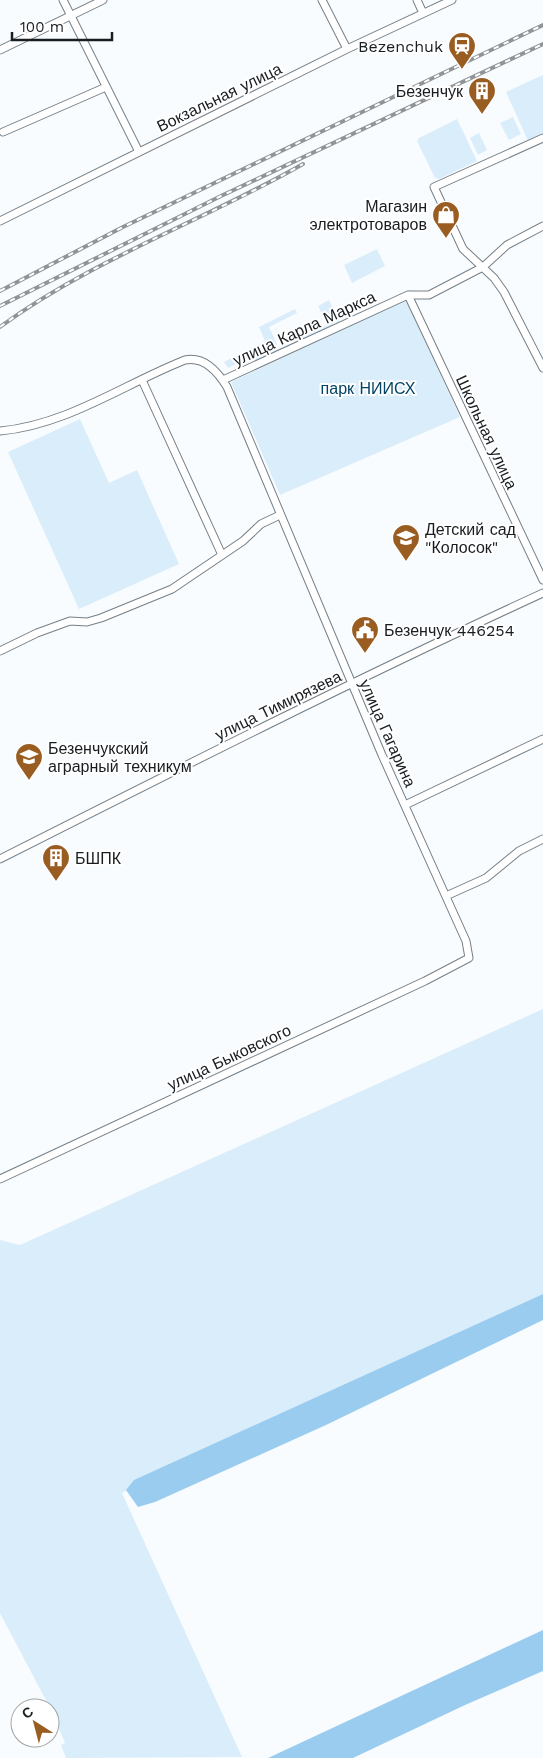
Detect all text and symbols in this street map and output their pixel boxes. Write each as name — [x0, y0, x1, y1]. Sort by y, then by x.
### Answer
scale bar — [12, 10, 112, 42]
text: 100 m — [20, 18, 64, 36]
station icon: Bezenchuk — [447, 31, 477, 70]
place label: Bezenchuk — [358, 37, 443, 56]
street label: Вокзальная улица — [154, 59, 285, 136]
building icon: Безенчук — [467, 76, 497, 115]
place label: Безенчук — [396, 82, 464, 101]
place label: Магазин электротоваров — [309, 197, 427, 234]
shop icon: Магазин электротоваров — [431, 200, 461, 239]
street label: улица Карла Маркса — [230, 287, 379, 370]
street label: Школьная улица — [452, 372, 521, 492]
park label: парк НИИСХ — [321, 379, 416, 398]
place label: Детский сад "Колосок" — [425, 520, 517, 557]
school or university icon: Детский сад "Колосок" — [391, 523, 421, 562]
public building icon: Безенчук 446254 — [350, 615, 380, 654]
place label: Безенчук 446254 — [384, 621, 515, 640]
street label: улица Тимирязева — [212, 667, 345, 744]
street label: улица Гагарина — [355, 676, 420, 790]
place label: Безенчукский аграрный техникум — [48, 739, 192, 776]
school or university icon: Безенчукский аграрный техникум — [14, 742, 44, 781]
building icon: БШПК — [41, 843, 71, 882]
place label: БШПК — [75, 849, 122, 868]
street label: улица Быковского — [164, 1020, 294, 1094]
north arrow — [10, 1698, 60, 1748]
text: С — [19, 1703, 36, 1722]

